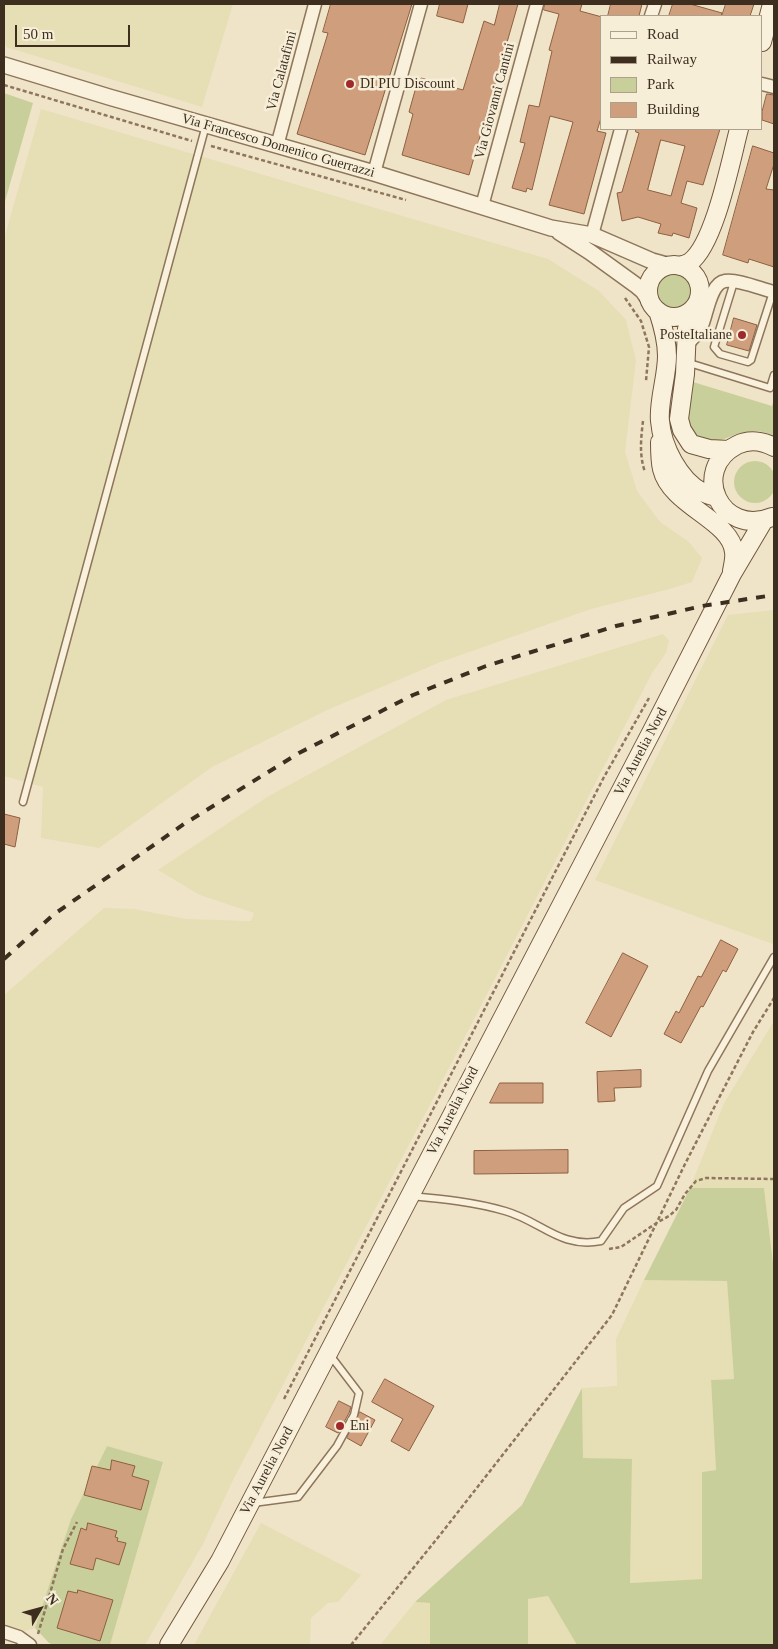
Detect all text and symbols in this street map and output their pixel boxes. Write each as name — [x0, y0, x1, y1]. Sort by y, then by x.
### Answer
scale bar — [18, 15, 132, 47]
legend — [600, 15, 763, 130]
text: 50 m — [23, 26, 53, 42]
text: Road — [647, 26, 679, 42]
street label: Via Calatafimi — [263, 29, 301, 113]
street label: Via Giovanni Cantini — [471, 41, 519, 161]
text: Railway — [647, 51, 697, 67]
place label: DI PIU Discount — [360, 76, 455, 92]
text: Park — [647, 76, 675, 92]
marker: DI PIU Discount — [344, 78, 356, 90]
text: Building — [647, 101, 700, 117]
street label: Via Francesco Domenico Guerrazzi — [179, 110, 377, 182]
place label: PosteItaliane — [660, 327, 732, 343]
marker: PosteItaliane — [736, 329, 748, 341]
street label: Via Aurelia Nord — [611, 705, 671, 799]
street label: Via Aurelia Nord — [423, 1064, 483, 1158]
place label: Eni — [350, 1418, 369, 1434]
marker: Eni — [334, 1420, 346, 1432]
street label: Via Aurelia Nord — [237, 1424, 297, 1518]
north arrow — [15, 1584, 65, 1634]
text: N — [43, 1591, 61, 1608]

